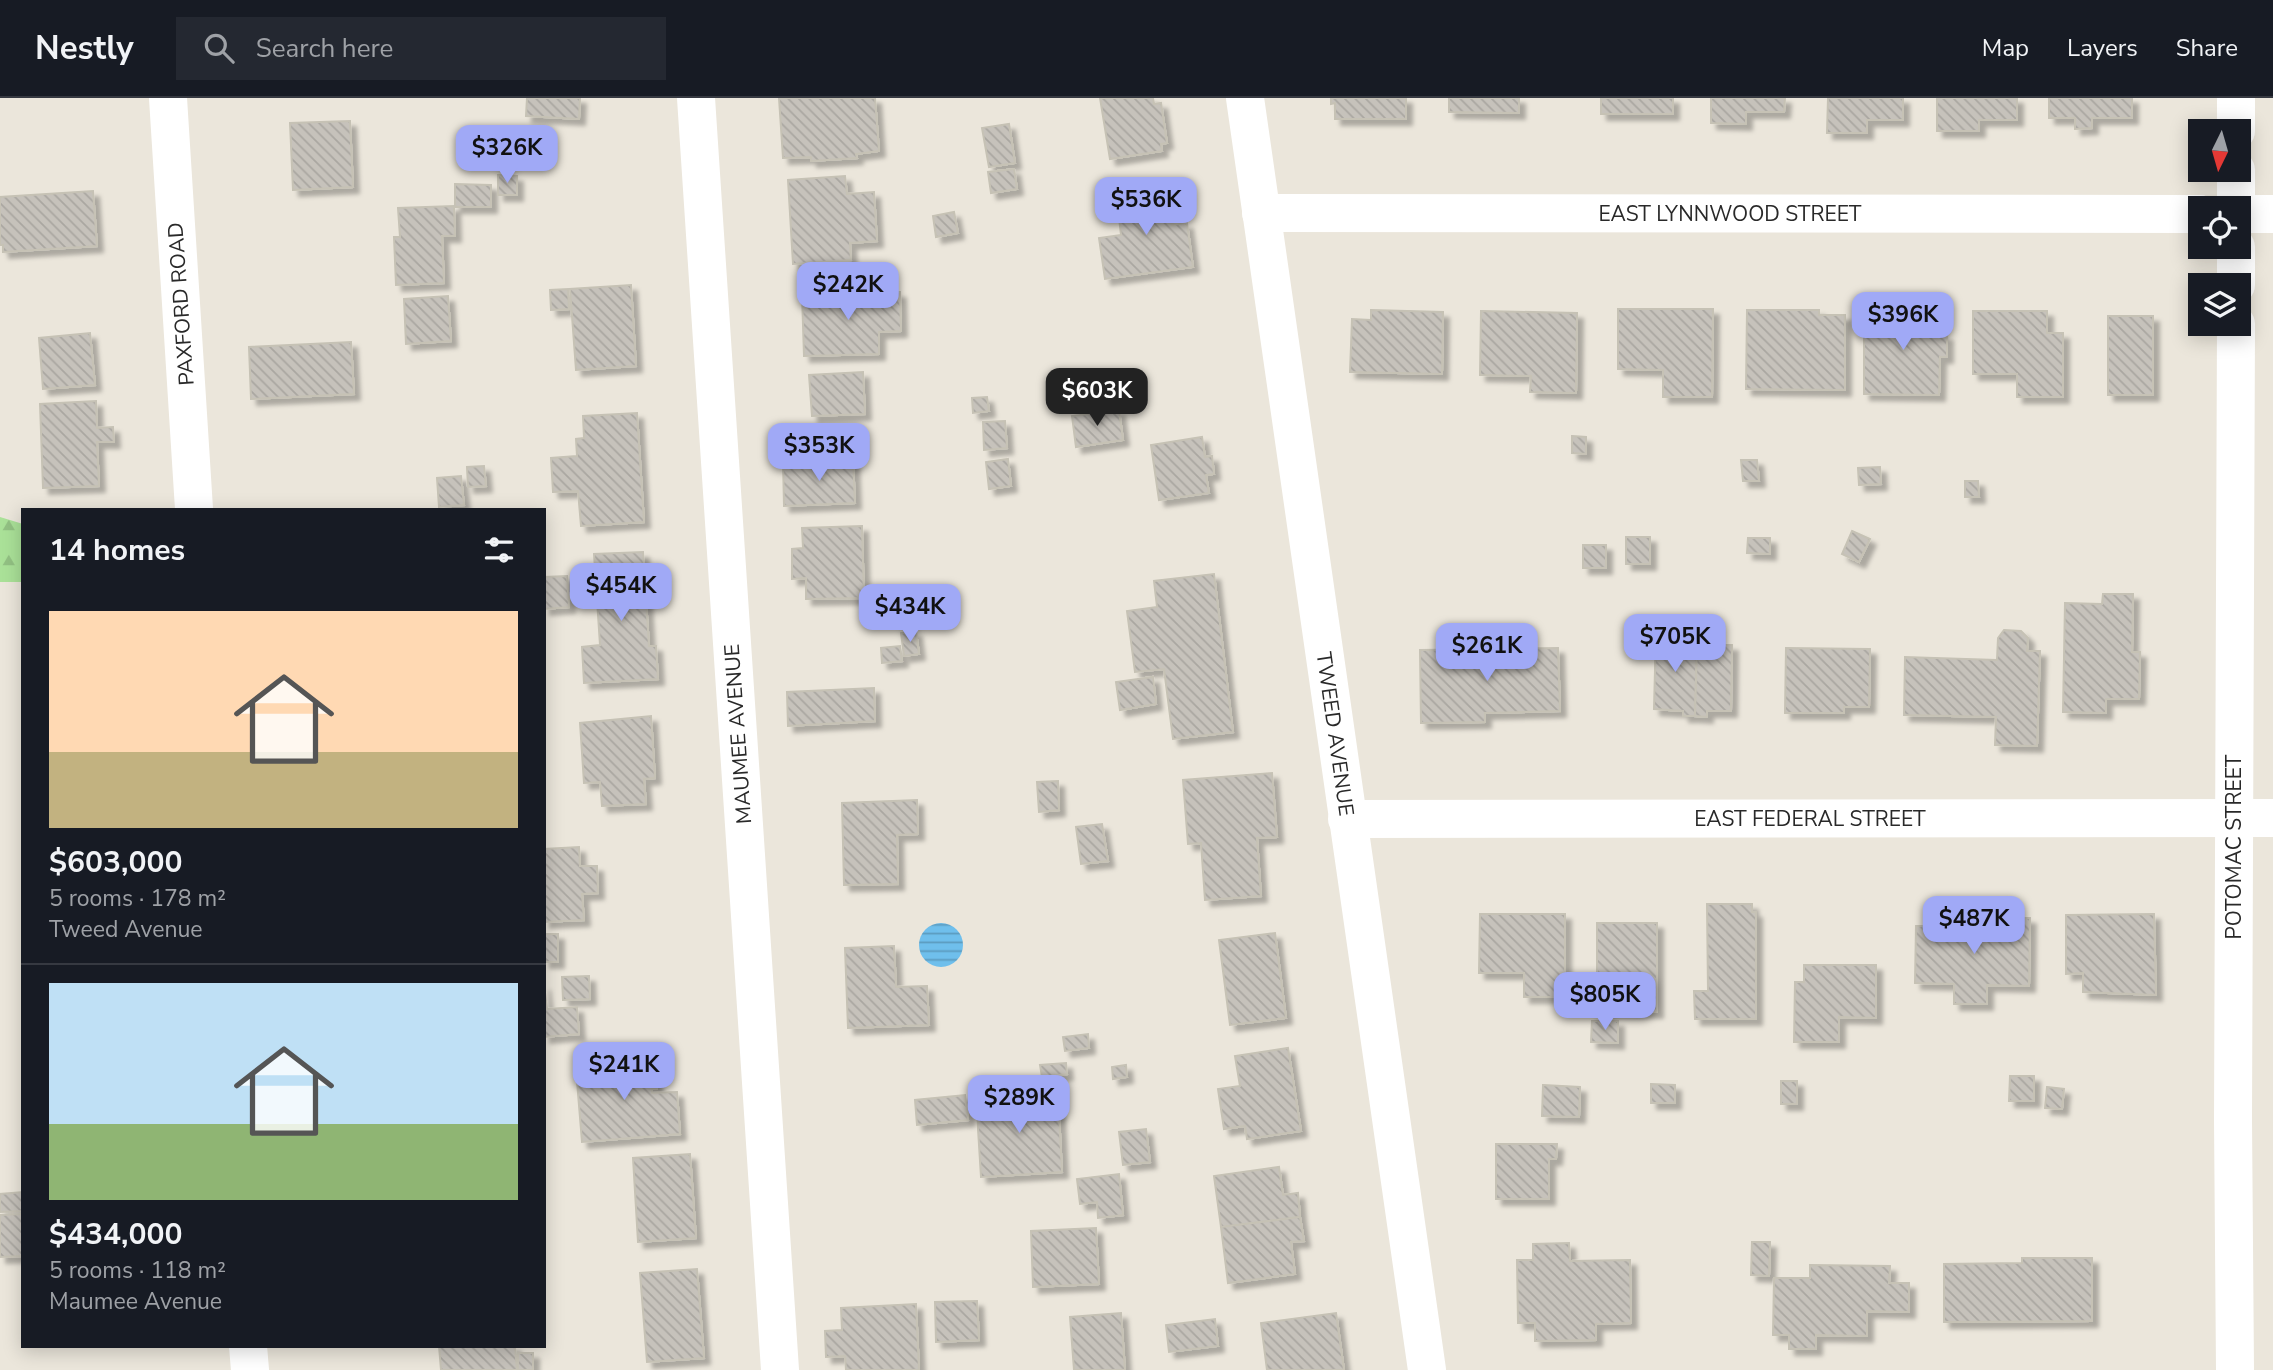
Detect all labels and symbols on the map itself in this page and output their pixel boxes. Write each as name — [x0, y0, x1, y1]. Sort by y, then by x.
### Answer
north arrow — [2188, 119, 2250, 182]
pin: $326K — [458, 126, 556, 185]
pin: $536K — [1097, 178, 1195, 237]
street label: EAST LYNNWOOD STREET — [1599, 200, 1862, 228]
street label: PAXFORD ROAD — [161, 222, 201, 386]
pin: $242K — [799, 262, 897, 322]
pin: $396K — [1854, 292, 1952, 352]
pin: $603K — [1048, 368, 1146, 428]
pin: $353K — [770, 424, 868, 483]
pin: $454K — [572, 564, 670, 623]
pin: $434K — [861, 584, 959, 644]
pin: $705K — [1626, 614, 1724, 674]
pin: $261K — [1438, 624, 1536, 683]
street label: MAUMEE AVENUE — [718, 643, 758, 825]
street label: TWEED AVENUE — [1310, 650, 1360, 818]
street label: POTOMAC STREET — [2220, 754, 2248, 939]
street label: EAST FEDERAL STREET — [1694, 805, 1926, 833]
pin: $487K — [1925, 896, 2023, 956]
pin: $805K — [1556, 972, 1654, 1032]
pin: $241K — [575, 1042, 673, 1102]
pin: $289K — [970, 1076, 1068, 1135]

